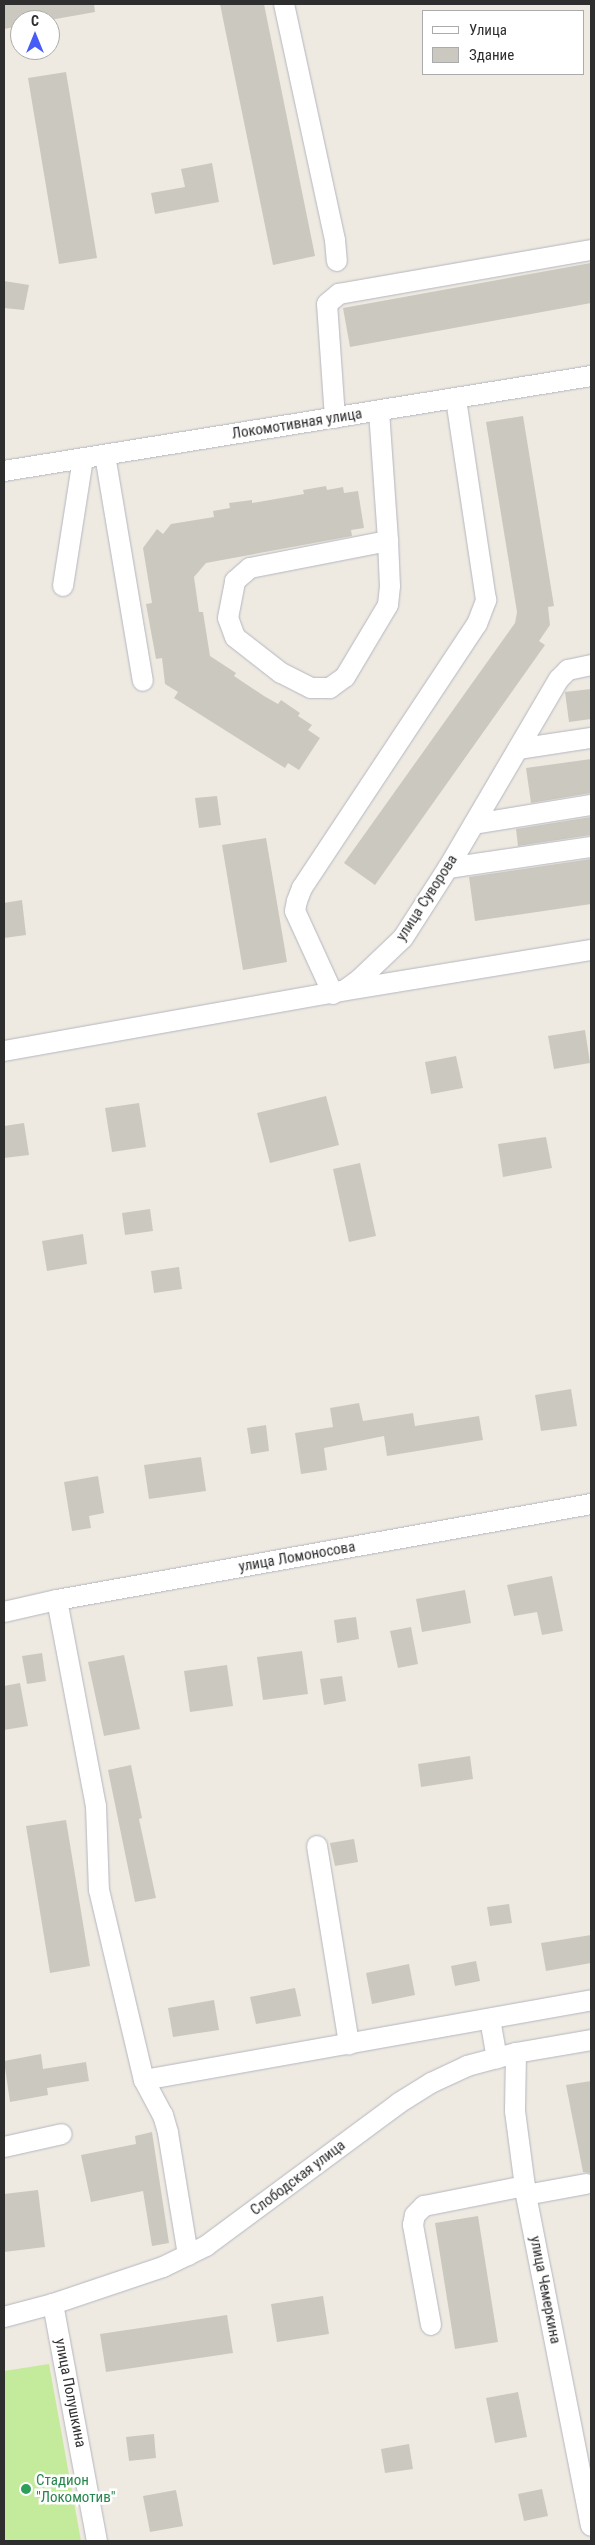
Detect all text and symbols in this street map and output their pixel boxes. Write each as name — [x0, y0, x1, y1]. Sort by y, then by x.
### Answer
north arrow — [10, 10, 60, 60]
legend — [422, 10, 585, 75]
text: С — [31, 13, 39, 29]
text: Улица — [469, 21, 507, 39]
text: Здание — [469, 46, 514, 64]
street label: Локомотивная улица — [231, 405, 363, 443]
street label: улица Суворова — [392, 851, 462, 945]
street label: улица Ломоносова — [237, 1538, 357, 1576]
street label: Слободская улица — [247, 2136, 349, 2220]
street label: улица Чемеркина — [526, 2235, 564, 2345]
street label: улица Полушкина — [51, 2337, 89, 2449]
place label: Стадион "Локомотив" — [36, 2471, 115, 2506]
marker: Стадион "Локомотив" — [20, 2483, 32, 2495]

